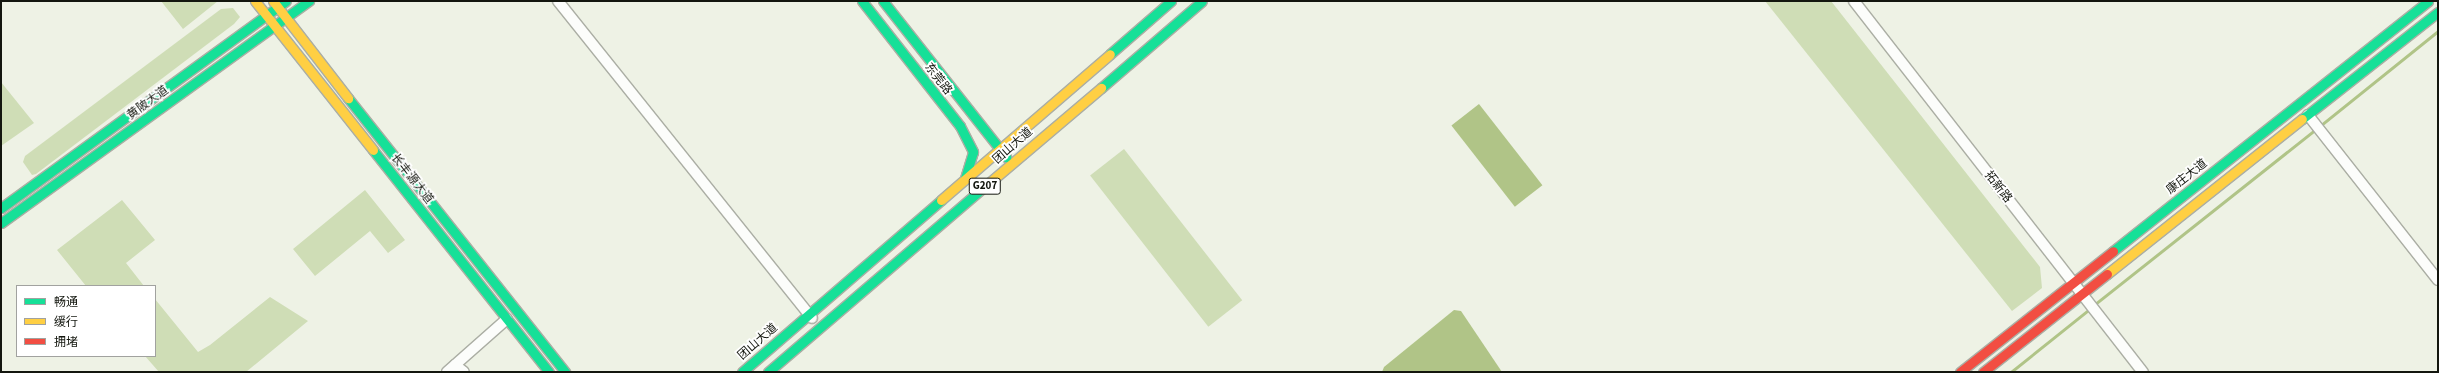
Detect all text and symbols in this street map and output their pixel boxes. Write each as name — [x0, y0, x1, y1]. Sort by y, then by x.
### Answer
street label: 东莞路 — [921, 60, 955, 98]
street label: 黄陂大道 — [124, 83, 172, 123]
street label: 团山大道 — [990, 125, 1036, 167]
street label: 长丰源大道 — [388, 151, 436, 207]
street label: 康庄大道 — [2164, 157, 2210, 197]
street label: 拓新路 — [1981, 168, 2015, 206]
road number: G207 — [968, 177, 1002, 195]
legend — [16, 285, 156, 357]
text: 畅通 — [54, 294, 78, 311]
text: 缓行 — [54, 314, 78, 331]
street label: 团山大道 — [735, 321, 781, 363]
text: 拥堵 — [54, 334, 78, 351]

